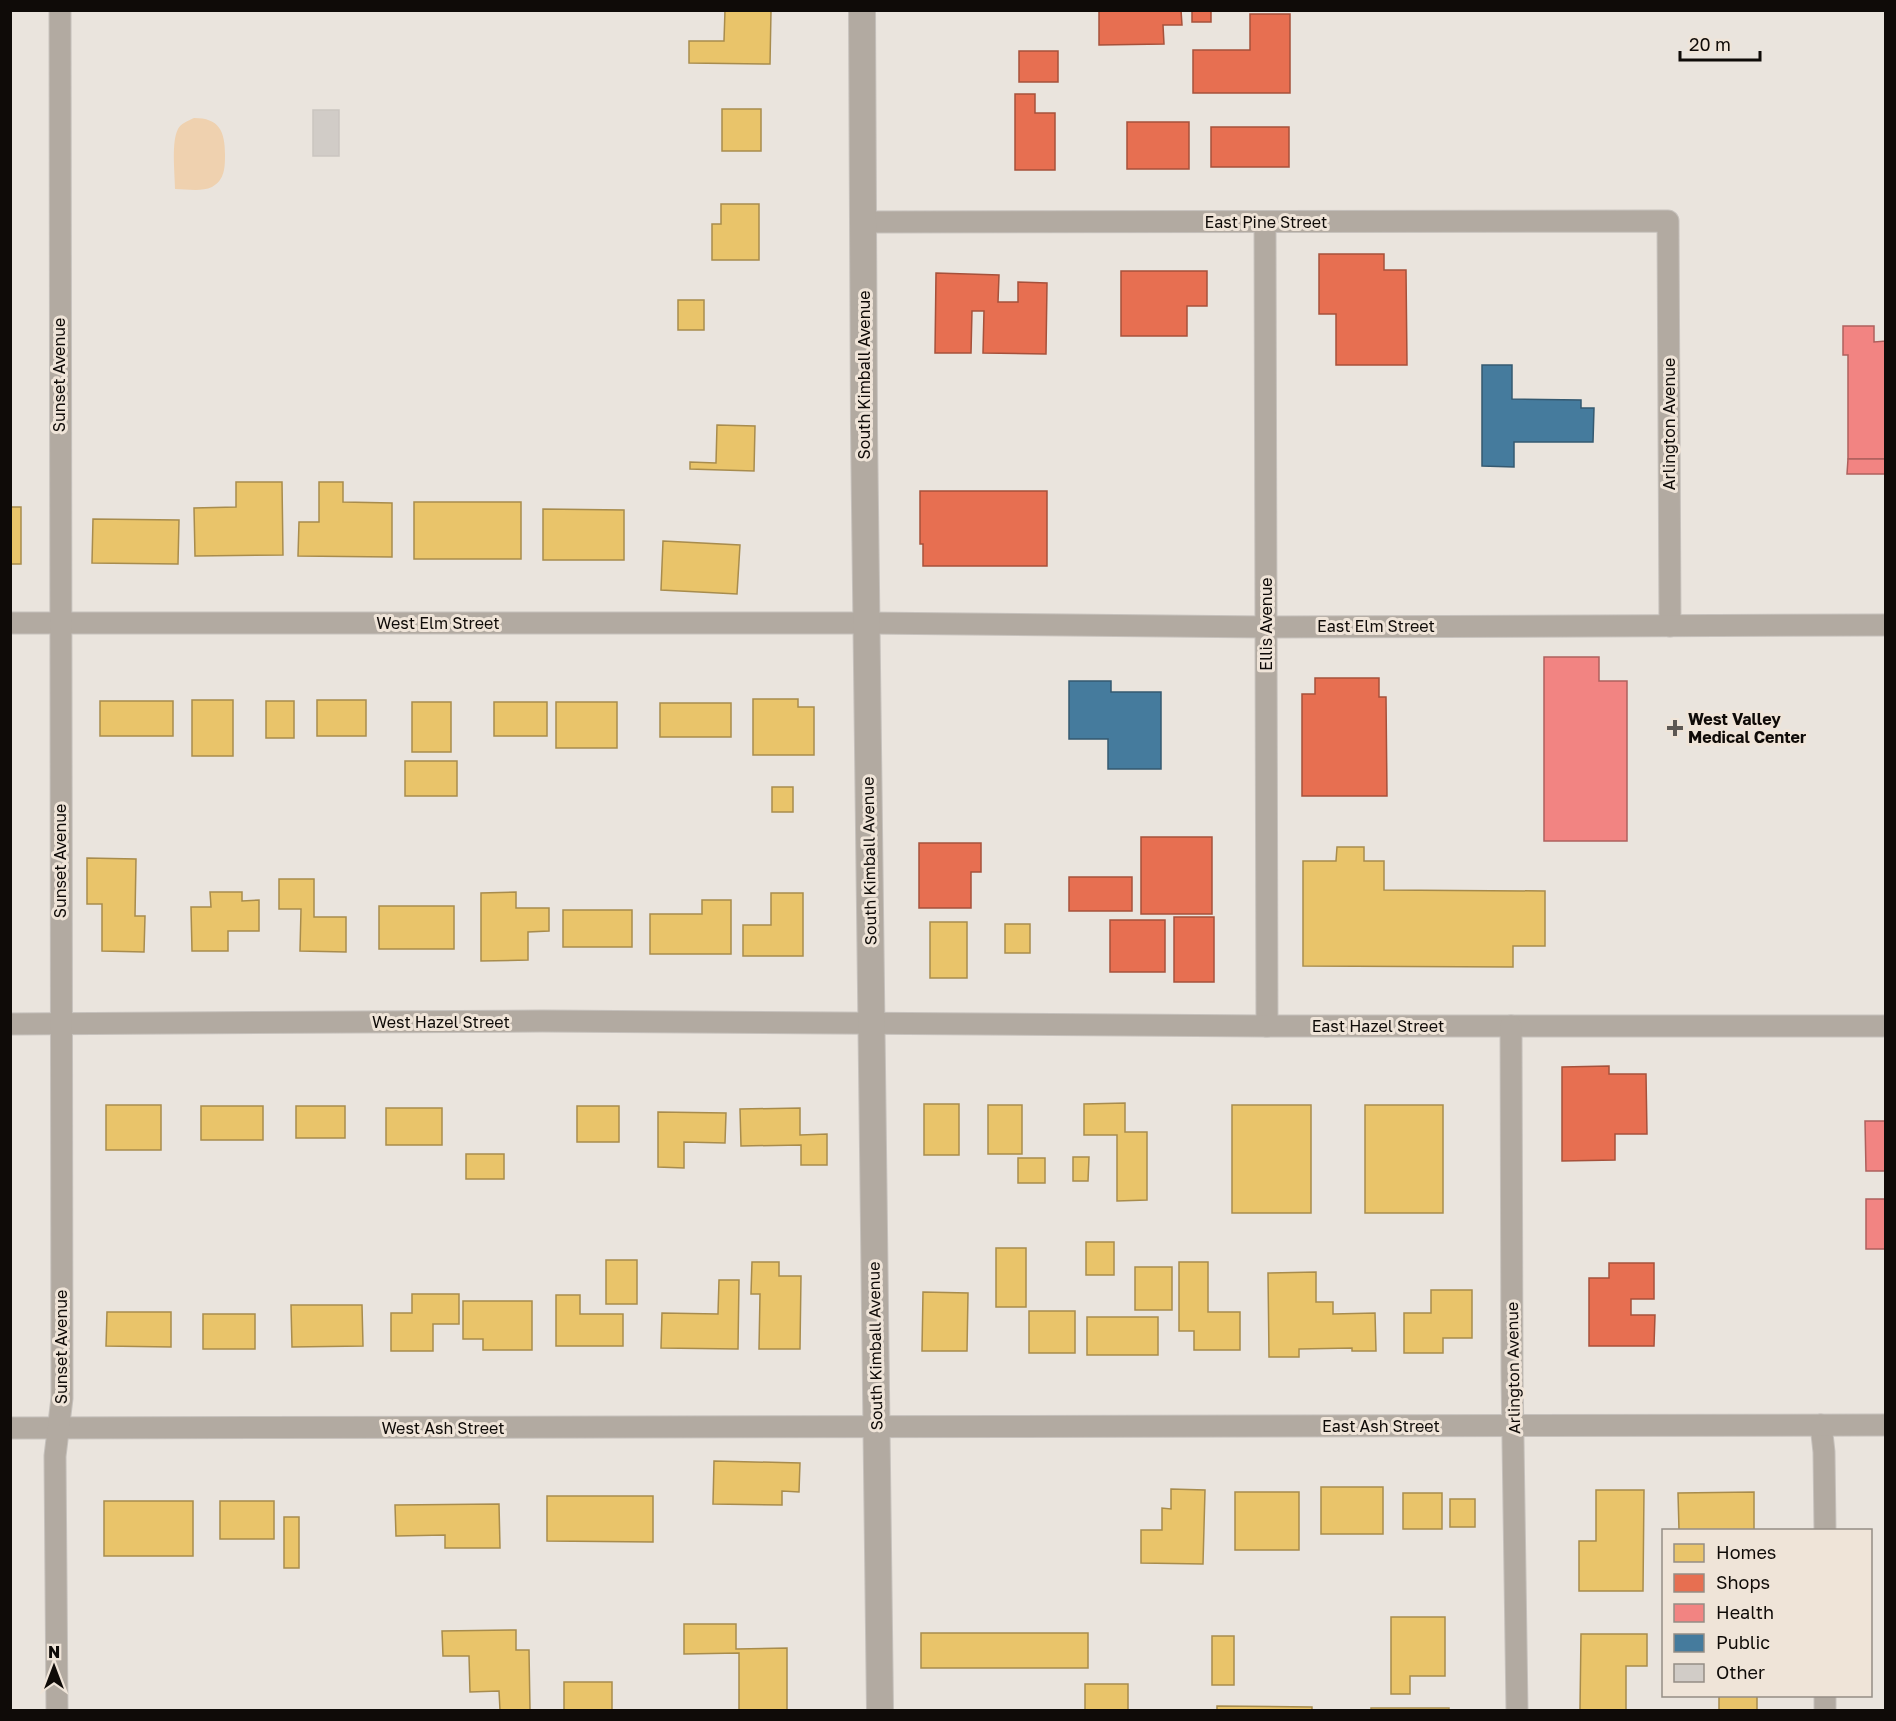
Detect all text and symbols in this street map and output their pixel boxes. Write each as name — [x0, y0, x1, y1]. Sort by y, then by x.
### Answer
scale bar — [1680, 24, 1760, 62]
text: 20 m — [1689, 33, 1731, 55]
street label: East Pine Street — [1205, 212, 1327, 232]
street label: South Kimball Avenue — [854, 291, 874, 459]
street label: Sunset Avenue — [49, 318, 69, 432]
street label: Arlington Avenue — [1659, 358, 1679, 490]
street label: Ellis Avenue — [1256, 577, 1276, 671]
street label: West Elm Street — [376, 613, 500, 633]
street label: East Elm Street — [1317, 616, 1435, 636]
place label: West Valley Medical Center — [1688, 709, 1806, 747]
marker: West Valley Medical Center — [1666, 719, 1684, 737]
street label: South Kimball Avenue — [858, 776, 880, 946]
street label: Sunset Avenue — [50, 804, 70, 918]
street label: West Hazel Street — [372, 1012, 510, 1032]
street label: East Hazel Street — [1312, 1016, 1444, 1036]
street label: South Kimball Avenue — [864, 1261, 886, 1431]
street label: Sunset Avenue — [51, 1290, 71, 1404]
street label: Arlington Avenue — [1502, 1302, 1524, 1434]
street label: East Ash Street — [1322, 1416, 1440, 1436]
street label: West Ash Street — [381, 1418, 505, 1438]
legend — [1662, 1529, 1872, 1697]
text: Homes — [1716, 1541, 1776, 1563]
text: Shops — [1716, 1571, 1770, 1593]
text: Health — [1716, 1601, 1774, 1623]
text: Public — [1716, 1631, 1770, 1653]
north arrow — [24, 1637, 84, 1697]
text: N — [48, 1642, 60, 1662]
text: Other — [1716, 1661, 1765, 1683]

